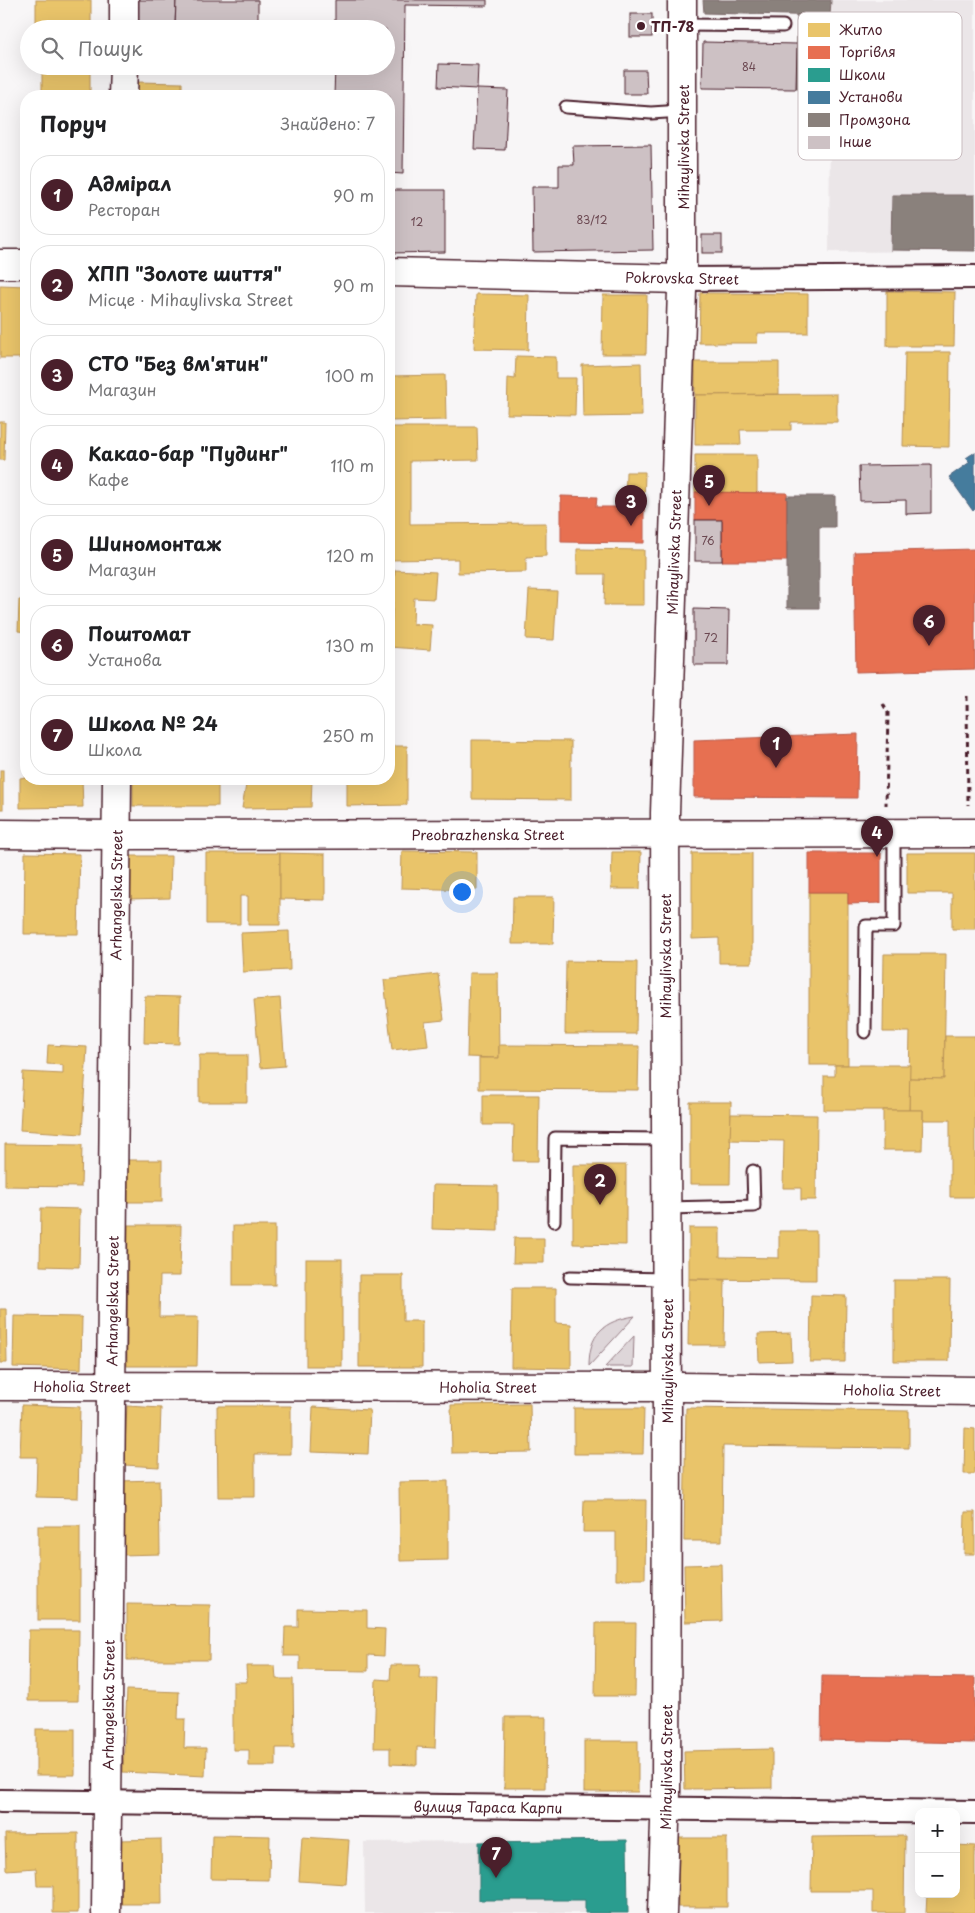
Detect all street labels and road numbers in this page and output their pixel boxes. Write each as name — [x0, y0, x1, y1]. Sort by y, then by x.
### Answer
street label: Mihaylivska Street — [673, 84, 694, 210]
street label: Pokrovska Street — [625, 267, 739, 289]
street label: Mihaylivska Street — [661, 489, 686, 615]
street label: Preobrazhenska Street — [412, 823, 564, 845]
street label: Arhangelska Street — [105, 830, 127, 960]
street label: Mihaylivska Street — [655, 893, 676, 1019]
street label: Arhangelska Street — [101, 1236, 123, 1366]
street label: Mihaylivska Street — [657, 1298, 678, 1424]
street label: Hoholia Street — [33, 1376, 131, 1397]
street label: Hoholia Street — [439, 1376, 537, 1397]
street label: Hoholia Street — [843, 1379, 941, 1401]
street label: Arhangelska Street — [97, 1640, 119, 1770]
street label: Mihaylivska Street — [654, 1704, 677, 1830]
street label: вулиця Тараса Карпи — [413, 1795, 563, 1818]

